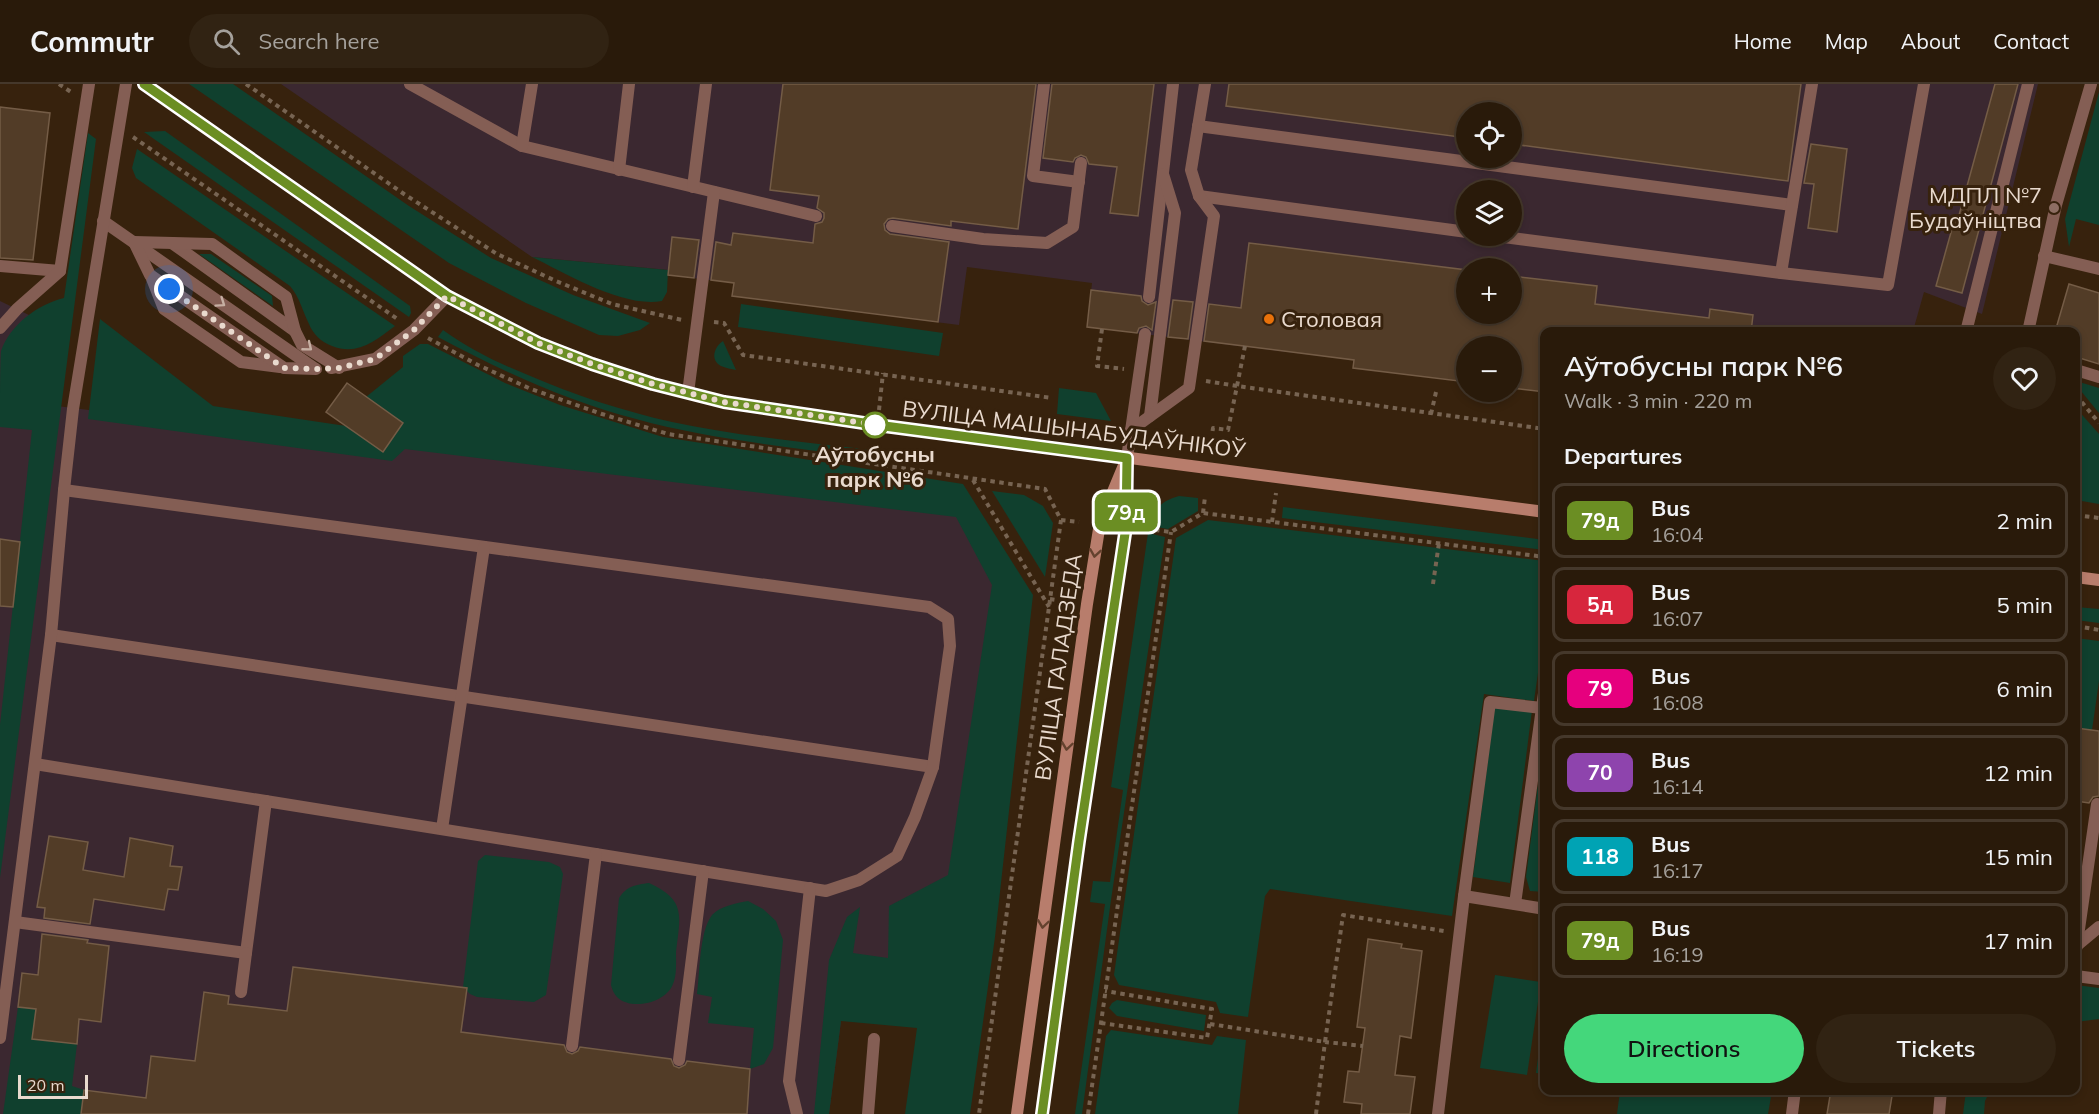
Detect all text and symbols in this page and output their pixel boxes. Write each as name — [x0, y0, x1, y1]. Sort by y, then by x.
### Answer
search box — [189, 14, 609, 68]
text: Commutr — [30, 24, 153, 59]
icon: search — [210, 25, 243, 58]
text: Search here — [258, 27, 379, 55]
text: Home — [1734, 28, 1792, 54]
text: Map — [1825, 28, 1868, 54]
text: About — [1901, 28, 1960, 54]
text: Contact — [1993, 28, 2069, 54]
map controls — [1456, 102, 1522, 402]
button: locate — [1456, 102, 1522, 168]
button: layers — [1456, 180, 1522, 246]
place label: МДПЛ №7 Будаўніцтва — [1909, 181, 2042, 234]
marker: МДПЛ №7 Будаўніцтва — [2047, 201, 2061, 215]
button: + — [1456, 258, 1522, 324]
your location — [154, 274, 184, 304]
one-way arrow — [214, 296, 225, 307]
place label: Столовая — [1281, 305, 1382, 333]
marker: Столовая — [1262, 312, 1276, 326]
button: − — [1456, 336, 1522, 402]
one-way arrow — [301, 340, 312, 351]
button: heart — [1993, 347, 2056, 410]
text: Аўтобусны парк №6 — [1564, 348, 1843, 383]
text: Walk · 3 min · 220 m — [1564, 388, 1752, 413]
street label: ВУЛІЦА МАШЫНАБУДАЎНІКОЎ — [901, 394, 1248, 464]
marker: Аўтобусны парк №6 — [862, 412, 888, 438]
place label: Аўтобусны парк №6 — [815, 440, 935, 493]
text: Departures — [1564, 442, 1682, 470]
line badge: 79д — [1092, 492, 1160, 532]
text: Bus — [1651, 494, 1690, 522]
text: 79д — [1107, 499, 1145, 525]
text: 79д — [1581, 507, 1619, 533]
text: 2 min — [1997, 507, 2053, 535]
text: 16:04 — [1651, 522, 1704, 547]
one-way arrow — [1089, 548, 1102, 558]
street label: ВУЛІЦА ГАЛАДЗЕДА — [1028, 552, 1088, 782]
text: Bus — [1651, 578, 1690, 606]
text: 5д — [1587, 591, 1613, 617]
text: 5 min — [1997, 591, 2053, 619]
text: 16:07 — [1651, 606, 1704, 631]
text: Bus — [1651, 662, 1690, 690]
text: 79 — [1587, 675, 1613, 701]
text: 6 min — [1997, 675, 2053, 703]
text: 16:08 — [1651, 690, 1704, 715]
one-way arrow — [1062, 741, 1074, 751]
text: Bus — [1651, 746, 1690, 774]
text: 70 — [1587, 759, 1613, 785]
text: 12 min — [1983, 759, 2053, 787]
text: 16:14 — [1651, 774, 1704, 799]
text: Bus — [1651, 830, 1690, 858]
text: 118 — [1581, 843, 1619, 869]
text: 15 min — [1983, 843, 2053, 871]
text: 16:17 — [1651, 858, 1704, 883]
text: Bus — [1651, 914, 1690, 942]
one-way arrow — [1037, 919, 1050, 929]
text: 79д — [1581, 927, 1619, 953]
text: 17 min — [1983, 927, 2053, 955]
text: 16:19 — [1651, 942, 1704, 967]
button: Directions — [1564, 1014, 1804, 1083]
button: Tickets — [1816, 1014, 2056, 1083]
scale bar — [18, 1072, 88, 1100]
text: 20 m — [27, 1075, 64, 1095]

